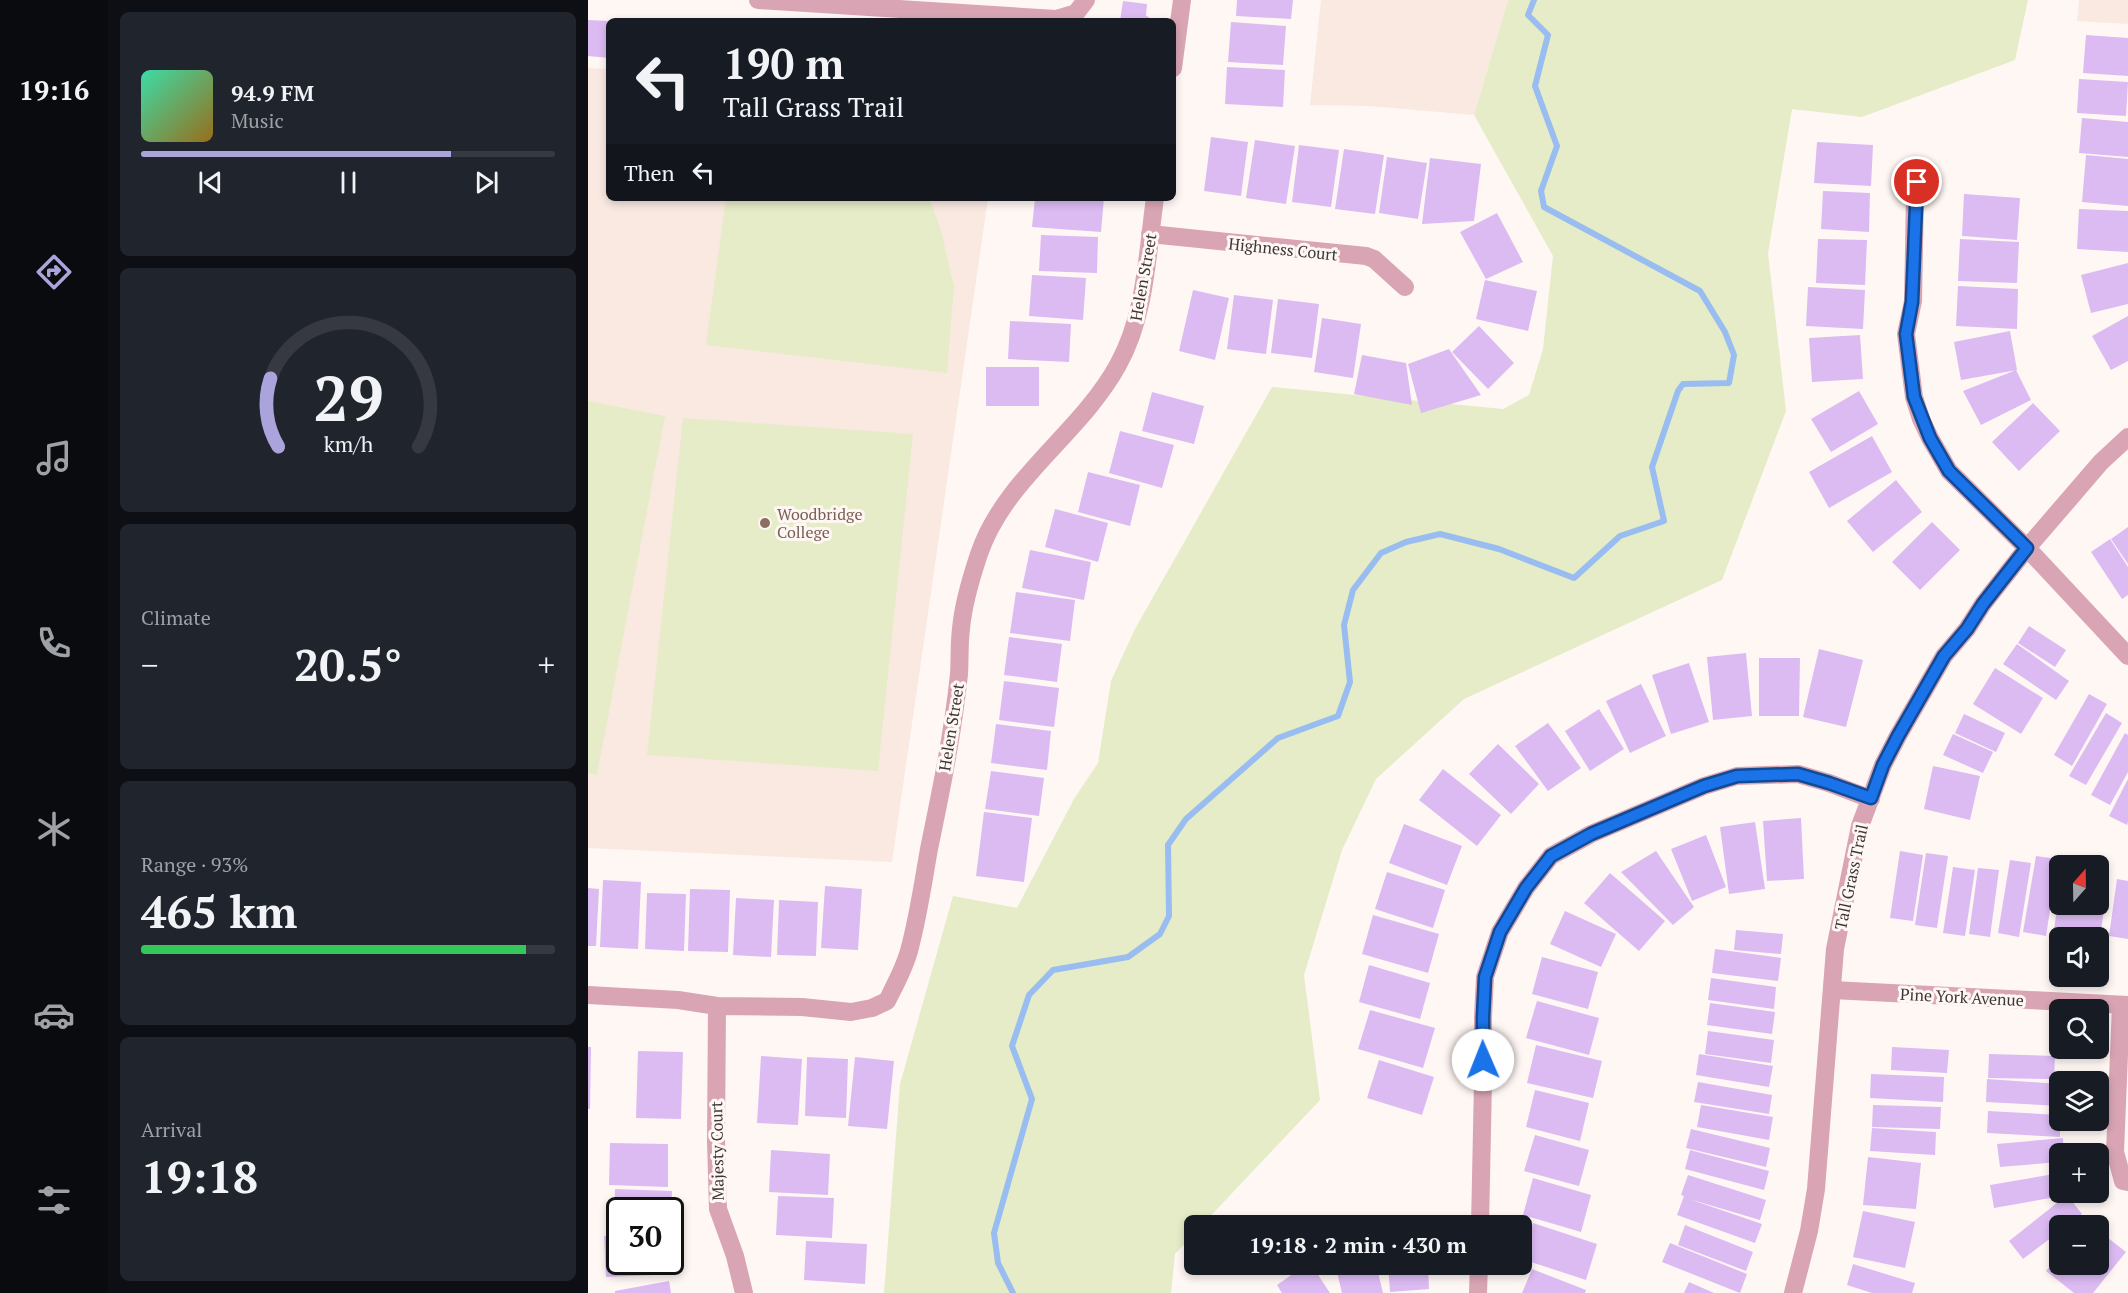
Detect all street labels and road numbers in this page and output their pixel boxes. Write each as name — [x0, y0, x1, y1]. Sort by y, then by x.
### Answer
street label: Helen Street — [1124, 231, 1162, 323]
street label: Highness Court — [1227, 232, 1339, 266]
street label: Helen Street — [933, 681, 969, 772]
street label: Tall Grass Trail — [1829, 822, 1873, 932]
street label: Pine York Avenue — [1900, 983, 2024, 1011]
street label: Majesty Court — [705, 1101, 729, 1201]

